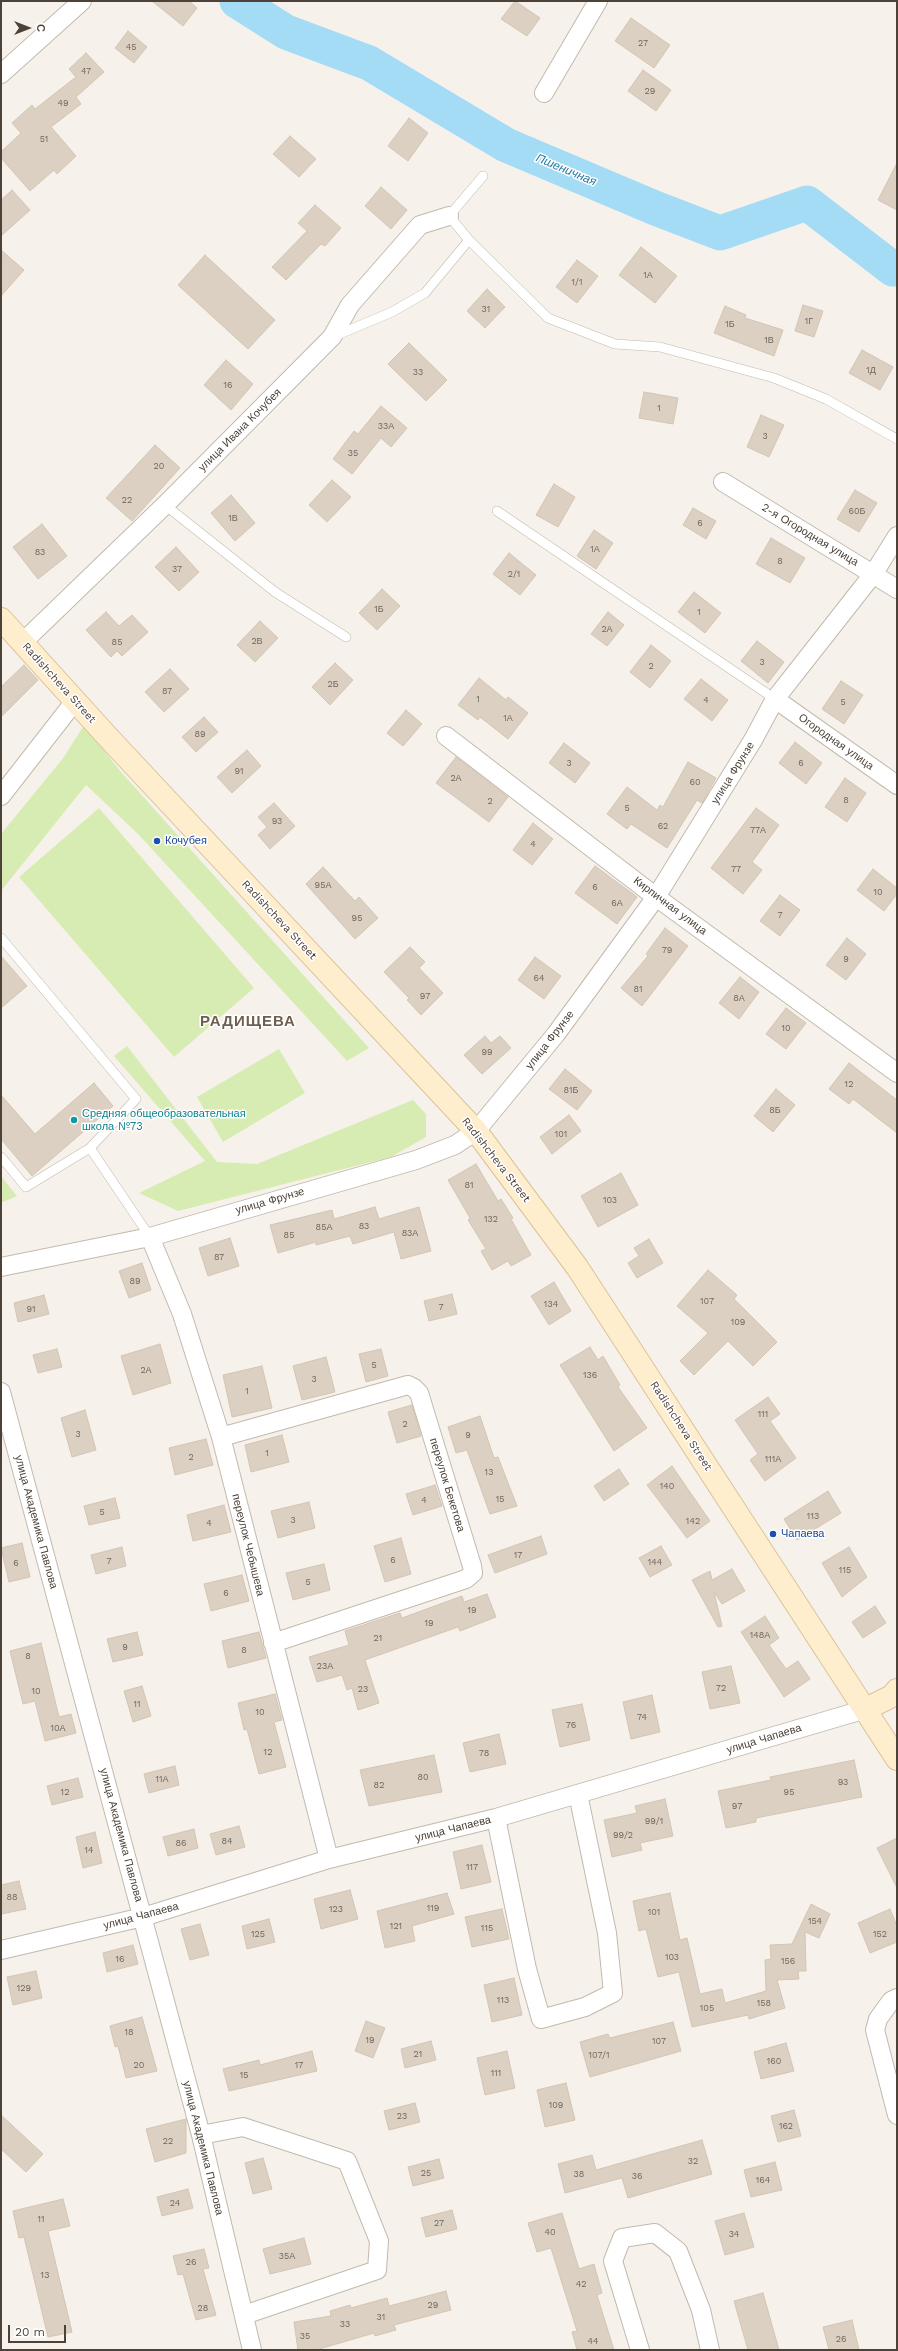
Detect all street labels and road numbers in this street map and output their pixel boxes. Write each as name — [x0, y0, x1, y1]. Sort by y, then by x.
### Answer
street label: улица Ивана Кочубея — [196, 386, 284, 474]
street label: 2-я Огородная улица — [759, 501, 861, 569]
street label: Radishcheva Street — [19, 640, 99, 726]
street label: Огородная улица — [796, 711, 876, 773]
street label: улица Фрунзе — [709, 739, 757, 807]
street label: Кирпичная улица — [631, 874, 709, 938]
street label: Radishcheva Street — [239, 878, 319, 962]
street label: улица Фрунзе — [523, 1008, 577, 1072]
street label: Radishcheva Street — [459, 1115, 533, 1205]
street label: улица Фрунзе — [234, 1185, 306, 1217]
street label: Radishcheva Street — [647, 1379, 715, 1473]
street label: переулок Бекетова — [426, 1436, 468, 1534]
street label: улица Академика Павлова — [12, 1454, 60, 1590]
street label: переулок Чебышева — [229, 1492, 267, 1598]
street label: улица Чапаева — [725, 1721, 803, 1757]
street label: улица Академика Павлова — [97, 1767, 145, 1903]
street label: улица Чапаева — [414, 1813, 492, 1845]
street label: улица Чапаева — [102, 1900, 180, 1932]
street label: улица Академика Павлова — [180, 2080, 226, 2216]

